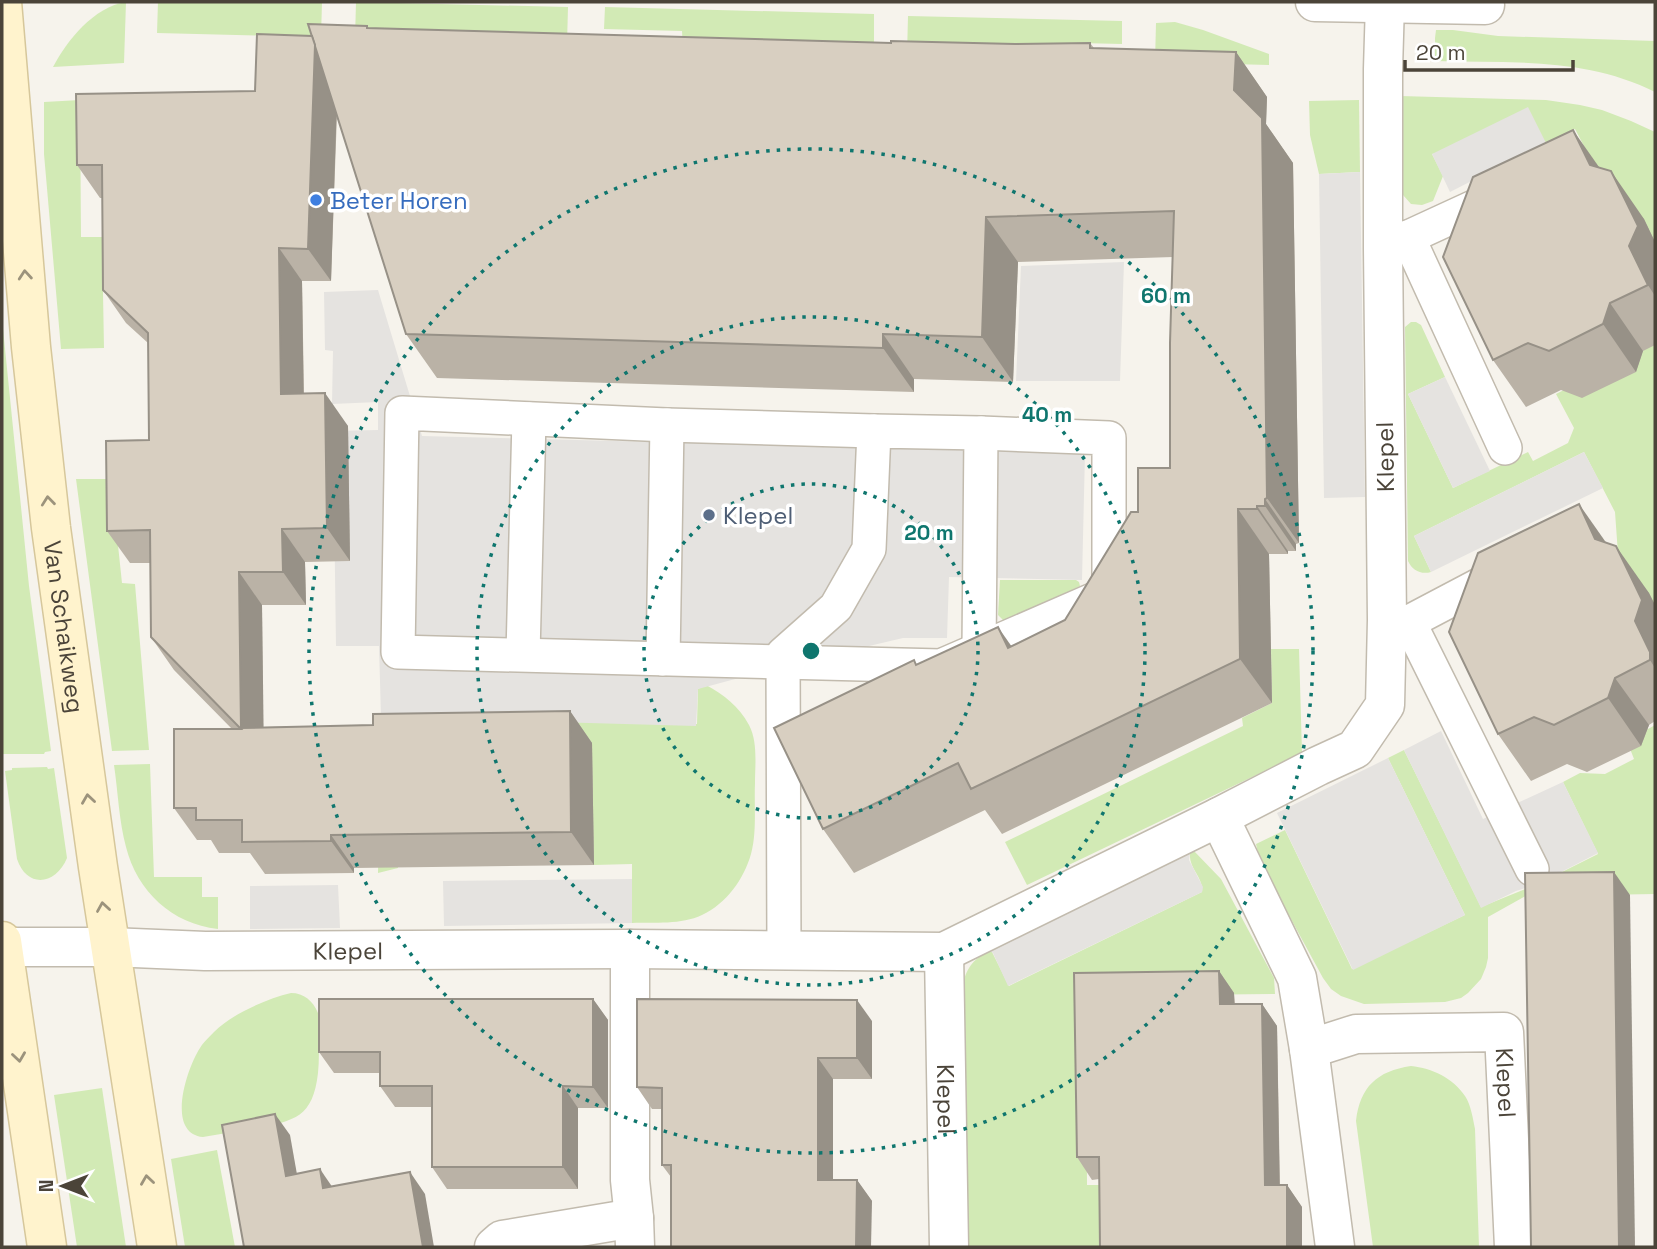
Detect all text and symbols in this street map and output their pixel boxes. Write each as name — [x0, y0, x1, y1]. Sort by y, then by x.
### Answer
scale bar — [1405, 28, 1573, 72]
text: 20 m — [1416, 39, 1466, 66]
place label: Beter Horen — [330, 185, 468, 216]
marker: Beter Horen — [308, 192, 324, 208]
one-way arrow — [18, 269, 33, 280]
text: 60 m — [1141, 282, 1191, 309]
text: 40 m — [1022, 401, 1072, 428]
street label: Klepel — [1369, 422, 1401, 492]
one-way arrow — [41, 495, 56, 506]
place label: Klepel — [723, 500, 793, 531]
marker: Klepel — [701, 507, 717, 523]
text: 20 m — [904, 519, 954, 546]
street label: Van Schaikweg — [37, 539, 92, 715]
centre of rings — [799, 639, 823, 663]
one-way arrow — [80, 794, 95, 805]
one-way arrow — [96, 901, 111, 913]
street label: Klepel — [313, 935, 383, 966]
street label: Klepel — [1489, 1047, 1523, 1118]
one-way arrow — [11, 1051, 26, 1063]
street label: Klepel — [930, 1064, 963, 1134]
north arrow — [28, 1151, 98, 1221]
one-way arrow — [140, 1174, 155, 1186]
text: N — [34, 1180, 59, 1192]

